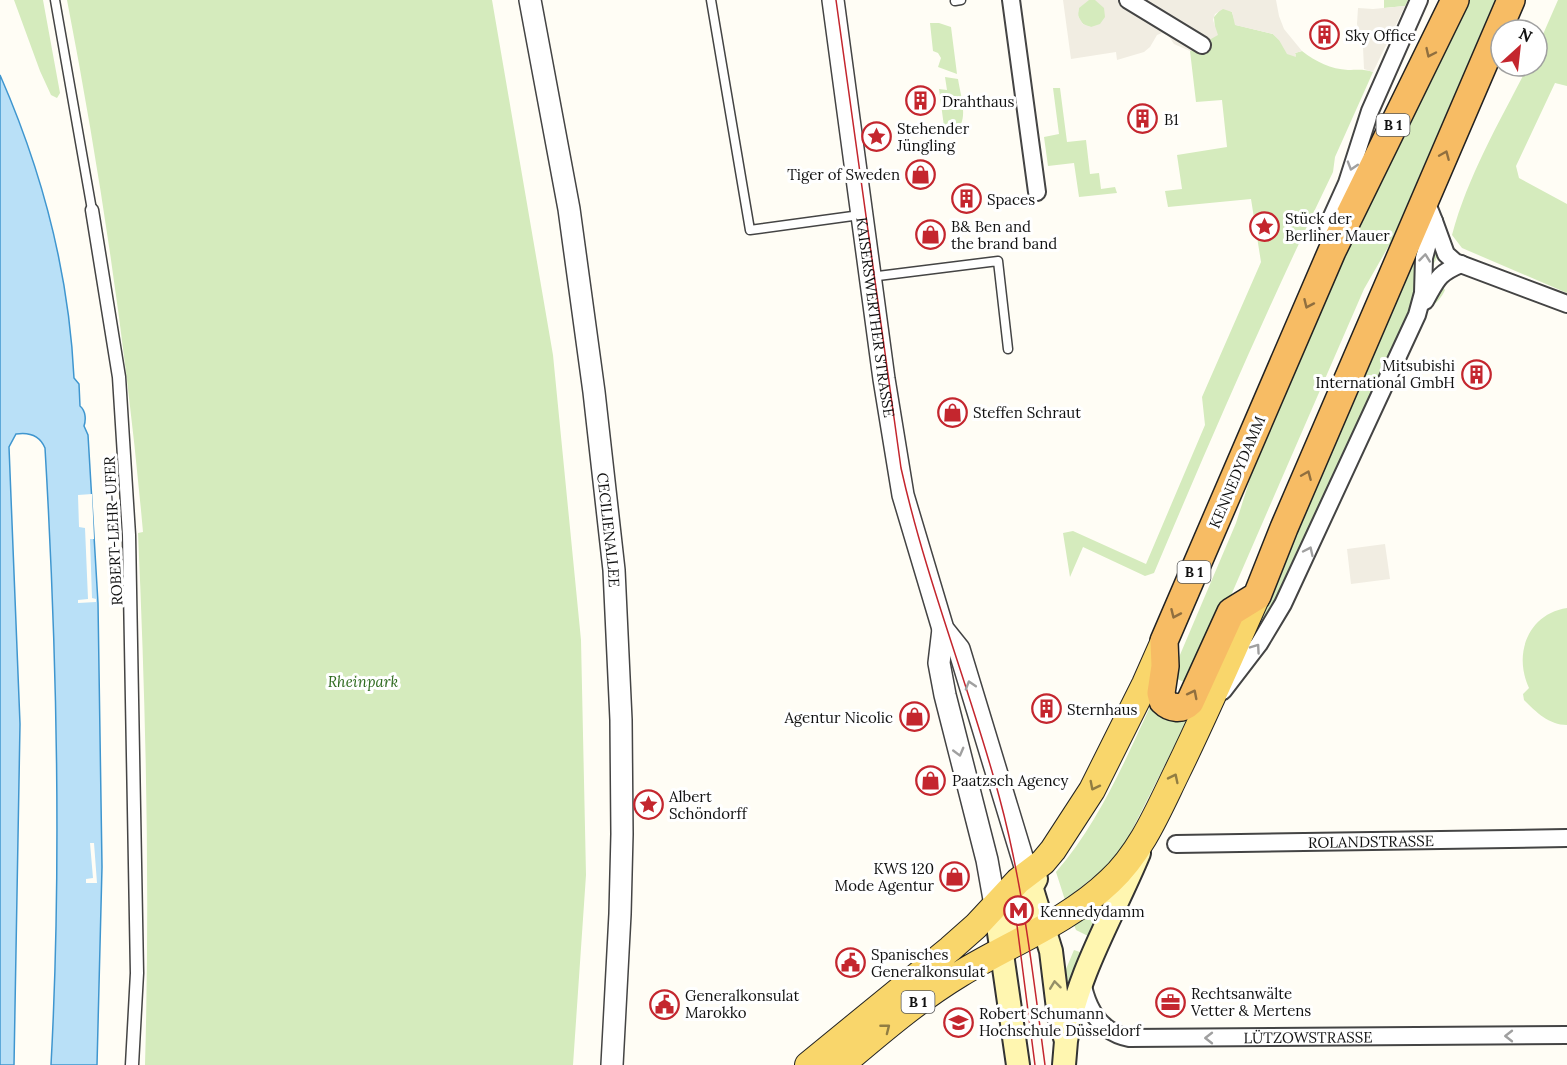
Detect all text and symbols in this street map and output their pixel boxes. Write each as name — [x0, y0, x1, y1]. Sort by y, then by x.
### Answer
north arrow — [1489, 18, 1549, 78]
building icon: Sky Office — [1308, 19, 1340, 51]
text: N — [1516, 23, 1536, 46]
place label: Sky Office — [1345, 26, 1416, 45]
one-way arrow — [1426, 46, 1438, 57]
building icon: Drahthaus — [905, 85, 937, 117]
place label: Drahthaus — [942, 92, 1015, 111]
building icon: B1 — [1127, 103, 1159, 135]
place label: B1 — [1164, 110, 1179, 129]
road number: B 1 — [1376, 114, 1410, 136]
place label: Stehender Jüngling — [896, 119, 970, 155]
place icon: Stehender Jüngling — [860, 121, 892, 153]
one-way arrow — [1438, 151, 1450, 162]
shop icon: Tiger of Sweden — [905, 158, 937, 190]
one-way arrow — [1347, 160, 1359, 171]
place label: Tiger of Sweden — [787, 165, 900, 184]
building icon: Spaces — [950, 183, 982, 215]
place label: Spaces — [987, 190, 1035, 209]
place label: Stück der Berliner Mauer — [1285, 209, 1390, 245]
place icon: Stück der Berliner Mauer — [1248, 211, 1280, 243]
street label: KAISERSWERTHER STRASSE — [853, 216, 900, 419]
place label: B& Ben and the brand band — [951, 217, 1057, 253]
shop icon: B& Ben and the brand band — [914, 219, 946, 251]
one-way arrow — [1418, 253, 1431, 262]
one-way arrow — [1303, 297, 1315, 308]
place label: Mitsubishi International GmbH — [1315, 356, 1455, 392]
building icon: Mitsubishi International GmbH — [1460, 358, 1492, 390]
shop icon: Steffen Schraut — [936, 396, 968, 428]
place label: Steffen Schraut — [973, 403, 1081, 422]
street label: KENNEDYDAMM — [1205, 413, 1269, 531]
street label: ROBERT-LEHR-UFER — [100, 455, 126, 606]
one-way arrow — [1300, 470, 1312, 481]
street label: CECILIENALLEE — [594, 471, 624, 588]
one-way arrow — [1301, 547, 1313, 558]
road number: B 1 — [1178, 561, 1210, 583]
one-way arrow — [1170, 608, 1182, 619]
one-way arrow — [1249, 644, 1260, 655]
park label: Rheinpark — [328, 672, 398, 691]
one-way arrow — [965, 680, 977, 691]
one-way arrow — [1186, 690, 1197, 700]
building icon: Sternhaus — [1030, 693, 1062, 725]
place label: Sternhaus — [1067, 700, 1138, 719]
shop icon: Agentur Nicolic — [898, 701, 930, 733]
place label: Agentur Nicolic — [783, 708, 893, 727]
one-way arrow — [952, 747, 965, 757]
shop icon: Paatzsch Agency — [915, 764, 947, 796]
place label: Paatzsch Agency — [952, 771, 1068, 790]
one-way arrow — [1167, 774, 1179, 785]
one-way arrow — [1090, 780, 1101, 790]
place label: Albert Schöndorff — [668, 787, 748, 823]
place icon: Albert Schöndorff — [632, 789, 664, 821]
street label: ROLANDSTRASSE — [1308, 831, 1434, 851]
place label: KWS 120 Mode Agentur — [835, 859, 935, 895]
shop icon: KWS 120 Mode Agentur — [939, 861, 971, 893]
metro station icon: Kennedydamm — [1003, 895, 1035, 927]
place label: Kennedydamm — [1040, 902, 1145, 921]
place label: Spanisches Generalkonsulat — [871, 945, 985, 981]
public building icon: Spanisches Generalkonsulat — [834, 947, 866, 979]
one-way arrow — [1049, 980, 1062, 989]
place label: Rechtsanwälte Vetter & Mertens — [1190, 984, 1311, 1020]
place label: Generalkonsulat Marokko — [685, 986, 799, 1022]
office icon: Rechtsanwälte Vetter & Mertens — [1154, 986, 1186, 1018]
public building icon: Generalkonsulat Marokko — [648, 988, 680, 1020]
road number: B 1 — [902, 991, 934, 1013]
place label: Robert Schumann Hochschule Düsseldorf — [979, 1004, 1142, 1040]
school or university icon: Robert Schumann Hochschule Düsseldorf — [942, 1006, 974, 1038]
one-way arrow — [879, 1024, 890, 1035]
street label: LÜTZOWSTRASSE — [1243, 1027, 1373, 1047]
one-way arrow — [1504, 1030, 1513, 1042]
one-way arrow — [1204, 1032, 1213, 1044]

